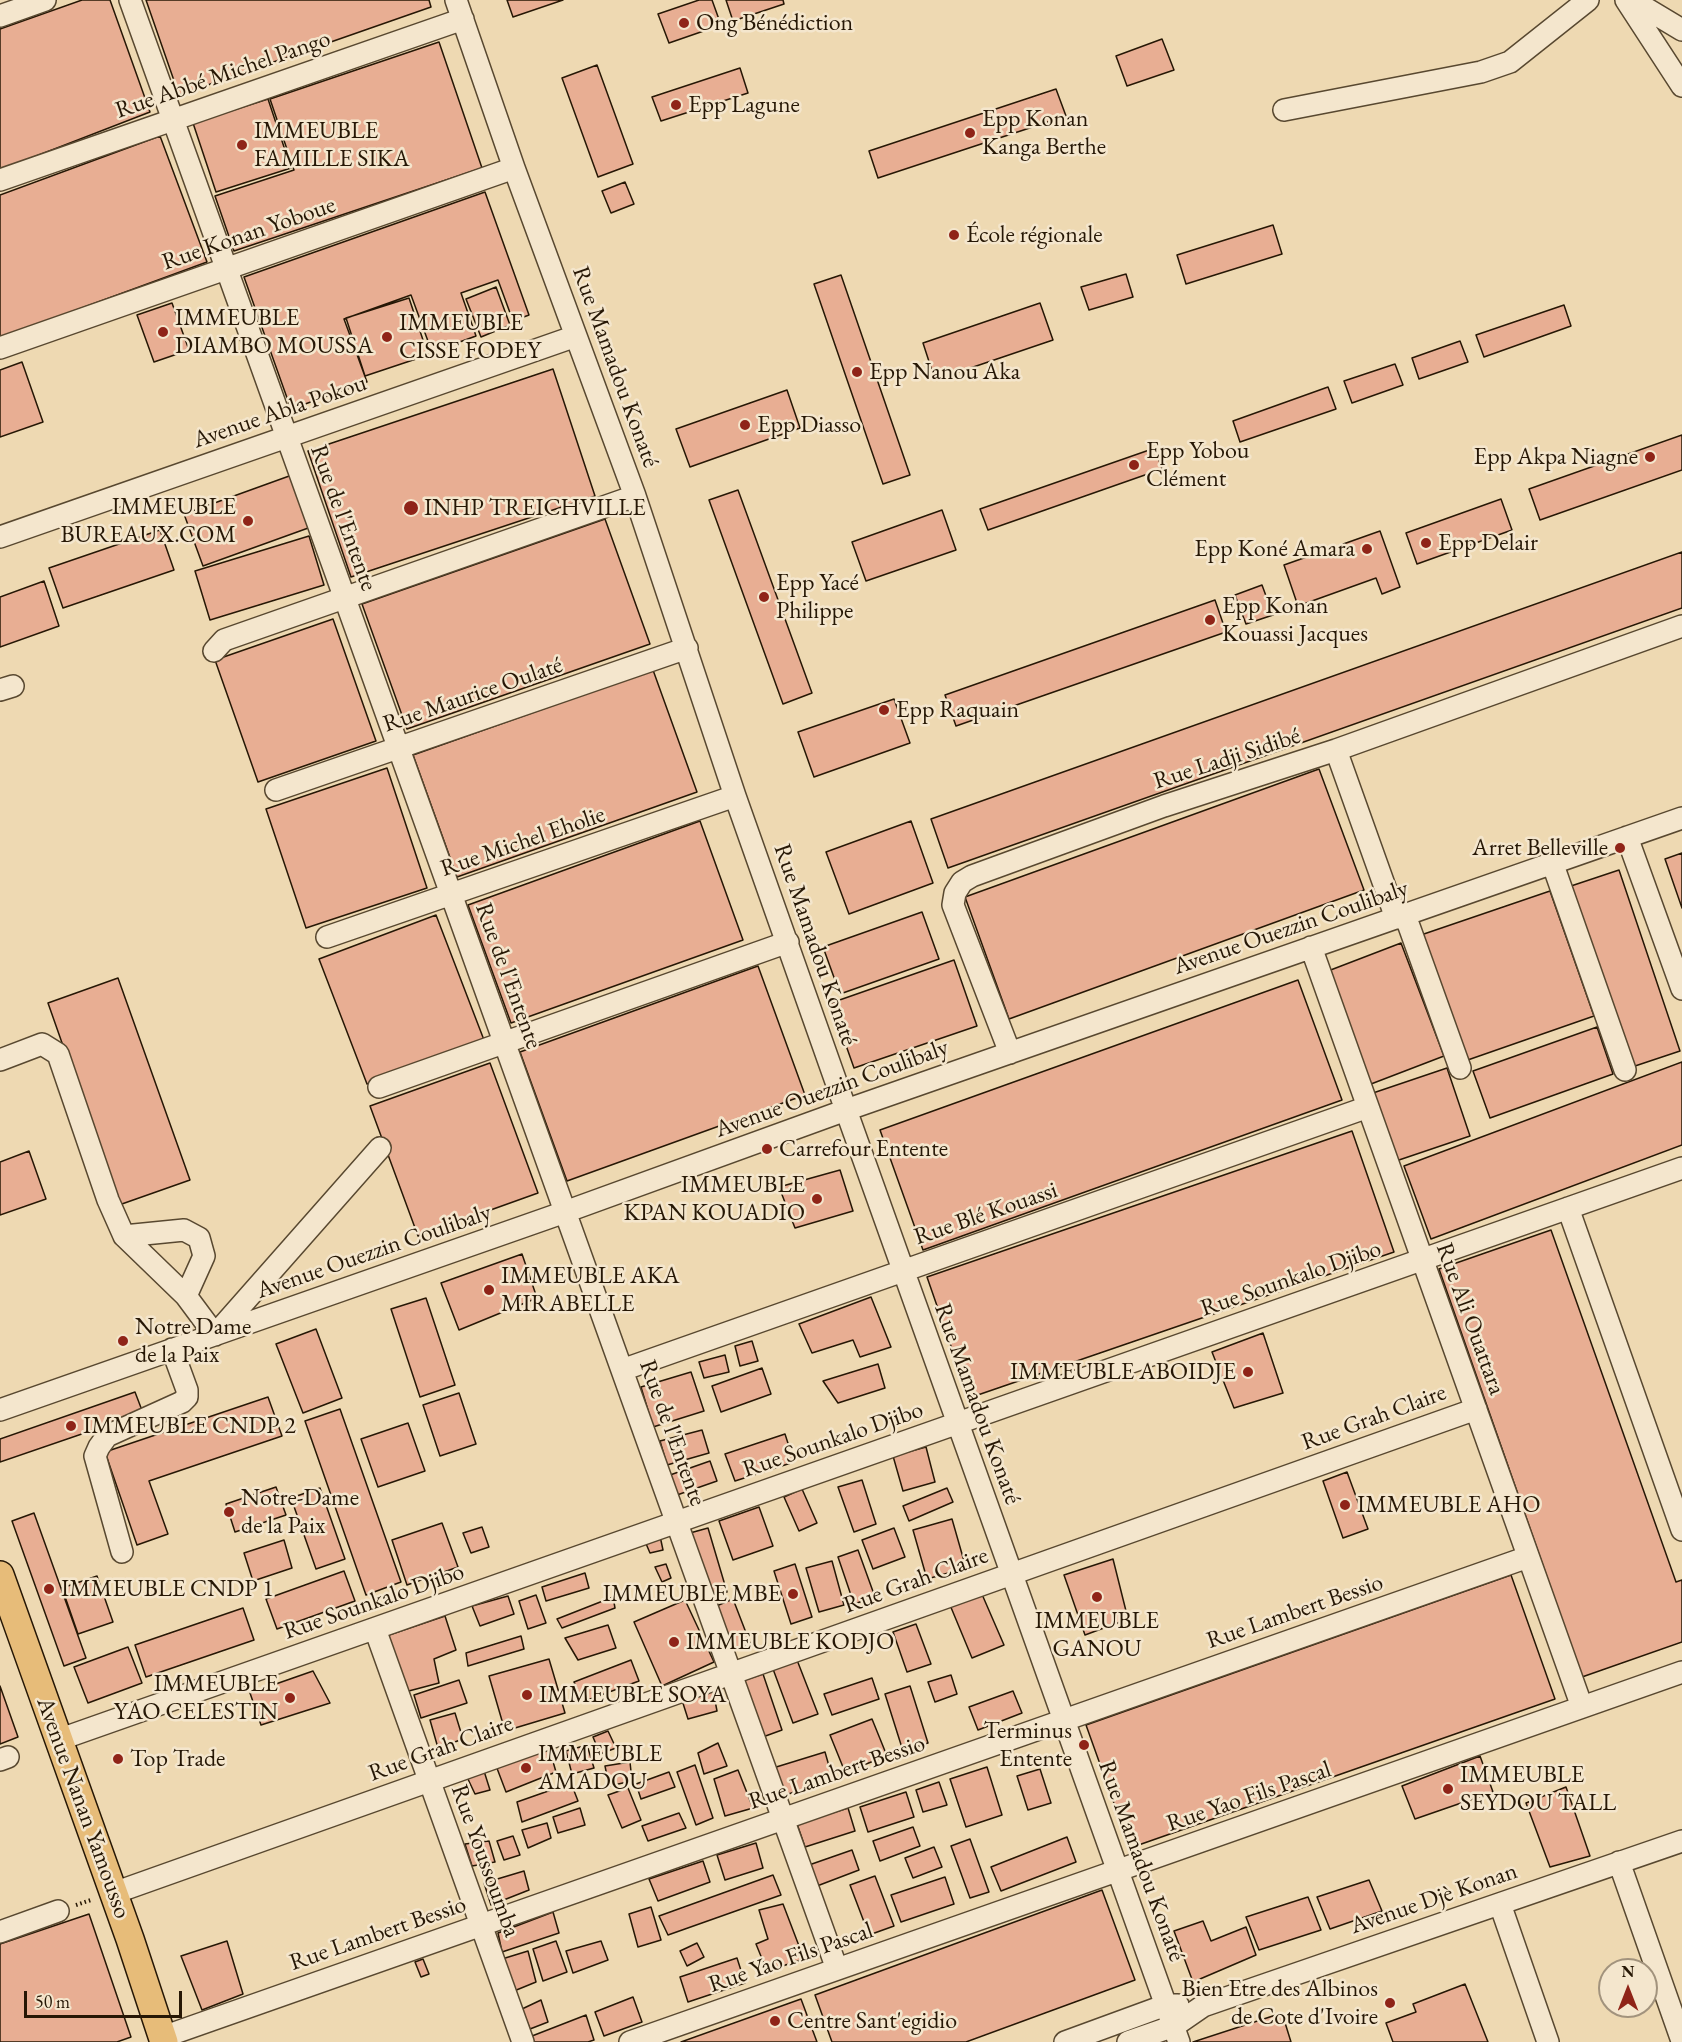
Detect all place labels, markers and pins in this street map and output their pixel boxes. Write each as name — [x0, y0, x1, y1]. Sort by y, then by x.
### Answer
place label: Ong Bénédiction — [696, 9, 853, 37]
marker: Ong Bénédiction — [677, 16, 691, 30]
place label: Epp Lagune — [688, 91, 800, 119]
marker: Epp Lagune — [669, 98, 683, 112]
place label: Epp Konan Kanga Berthe — [982, 105, 1106, 161]
place label: IMMEUBLE FAMILLE SIKA — [254, 117, 410, 173]
marker: Epp Konan Kanga Berthe — [963, 126, 977, 140]
marker: IMMEUBLE FAMILLE SIKA — [235, 138, 249, 152]
place label: École régionale — [966, 221, 1103, 249]
marker: École régionale — [947, 228, 961, 242]
place label: IMMEUBLE DIAMBO MOUSSA — [175, 304, 373, 360]
place label: IMMEUBLE CISSE FODEY — [399, 309, 541, 365]
marker: IMMEUBLE DIAMBO MOUSSA — [156, 325, 170, 339]
marker: IMMEUBLE CISSE FODEY — [380, 330, 394, 344]
place label: Epp Nanou Aka — [869, 358, 1020, 386]
marker: Epp Nanou Aka — [850, 365, 864, 379]
place label: Epp Diasso — [757, 411, 861, 439]
marker: Epp Diasso — [738, 418, 752, 432]
place label: Epp Yobou Clément — [1146, 437, 1249, 493]
place label: Epp Akpa Niagne — [1474, 443, 1638, 471]
marker: Epp Akpa Niagne — [1643, 450, 1657, 464]
marker: Epp Yobou Clément — [1127, 458, 1141, 472]
place label: IMMEUBLE BUREAUX.COM — [60, 493, 236, 549]
place label: INHP TREICHVILLE — [424, 494, 646, 522]
marker: INHP TREICHVILLE — [402, 499, 420, 517]
marker: IMMEUBLE BUREAUX.COM — [241, 514, 255, 528]
place label: Epp Delair — [1438, 529, 1538, 557]
place label: Epp Koné Amara — [1194, 535, 1355, 563]
marker: Epp Delair — [1419, 536, 1433, 550]
marker: Epp Koné Amara — [1360, 542, 1374, 556]
place label: Epp Yacé Philippe — [776, 569, 859, 625]
marker: Epp Yacé Philippe — [757, 590, 771, 604]
place label: Epp Konan Kouassi Jacques — [1222, 592, 1368, 648]
marker: Epp Konan Kouassi Jacques — [1203, 613, 1217, 627]
place label: Epp Raquain — [896, 696, 1019, 724]
marker: Epp Raquain — [877, 703, 891, 717]
place label: Arret Belleville — [1472, 834, 1608, 862]
marker: Arret Belleville — [1613, 841, 1627, 855]
place label: Carrefour Entente — [779, 1135, 948, 1163]
marker: Carrefour Entente — [760, 1142, 774, 1156]
place label: IMMEUBLE KPAN KOUADIO — [624, 1171, 805, 1227]
marker: IMMEUBLE KPAN KOUADIO — [810, 1192, 824, 1206]
place label: IMMEUBLE AKA MIRABELLE — [501, 1262, 680, 1318]
marker: IMMEUBLE AKA MIRABELLE — [482, 1283, 496, 1297]
place label: Notre Dame de la Paix — [135, 1313, 251, 1369]
marker: Notre Dame de la Paix — [116, 1334, 130, 1348]
place label: IMMEUBLE ABOIDJE — [1010, 1358, 1236, 1386]
marker: IMMEUBLE ABOIDJE — [1241, 1365, 1255, 1379]
place label: IMMEUBLE CNDP 2 — [83, 1412, 296, 1440]
marker: IMMEUBLE CNDP 2 — [64, 1419, 78, 1433]
place label: Notre-Dame de la Paix — [241, 1484, 359, 1540]
place label: IMMEUBLE AHO — [1357, 1491, 1540, 1519]
marker: IMMEUBLE AHO — [1338, 1498, 1352, 1512]
marker: Notre-Dame de la Paix — [222, 1505, 236, 1519]
place label: IMMEUBLE CNDP 1 — [61, 1575, 274, 1603]
place label: IMMEUBLE MBE — [603, 1580, 781, 1608]
marker: IMMEUBLE CNDP 1 — [42, 1582, 56, 1596]
marker: IMMEUBLE MBE — [786, 1587, 800, 1601]
marker: IMMEUBLE GANOU — [1090, 1590, 1104, 1604]
place label: IMMEUBLE GANOU — [1035, 1607, 1159, 1663]
place label: IMMEUBLE KODJO — [686, 1628, 894, 1656]
marker: IMMEUBLE KODJO — [667, 1635, 681, 1649]
place label: IMMEUBLE YAO CELESTIN — [114, 1670, 278, 1726]
place label: IMMEUBLE SOYA — [539, 1681, 726, 1709]
marker: IMMEUBLE SOYA — [520, 1688, 534, 1702]
marker: IMMEUBLE YAO CELESTIN — [283, 1691, 297, 1705]
place label: Terminus Entente — [983, 1717, 1072, 1773]
marker: Terminus Entente — [1077, 1738, 1091, 1752]
place label: IMMEUBLE AMADOU — [538, 1740, 662, 1796]
place label: Top Trade — [130, 1745, 225, 1773]
marker: Top Trade — [111, 1752, 125, 1766]
marker: IMMEUBLE AMADOU — [519, 1761, 533, 1775]
place label: IMMEUBLE SEYDOU TALL — [1460, 1761, 1616, 1817]
marker: IMMEUBLE SEYDOU TALL — [1441, 1782, 1455, 1796]
place label: Bien Etre des Albinos de Cote d'Ivoire — [1181, 1975, 1378, 2031]
marker: Bien Etre des Albinos de Cote d'Ivoire — [1383, 1996, 1397, 2010]
place label: Centre Sant'egidio — [787, 2007, 957, 2035]
marker: Centre Sant'egidio — [768, 2014, 782, 2028]

